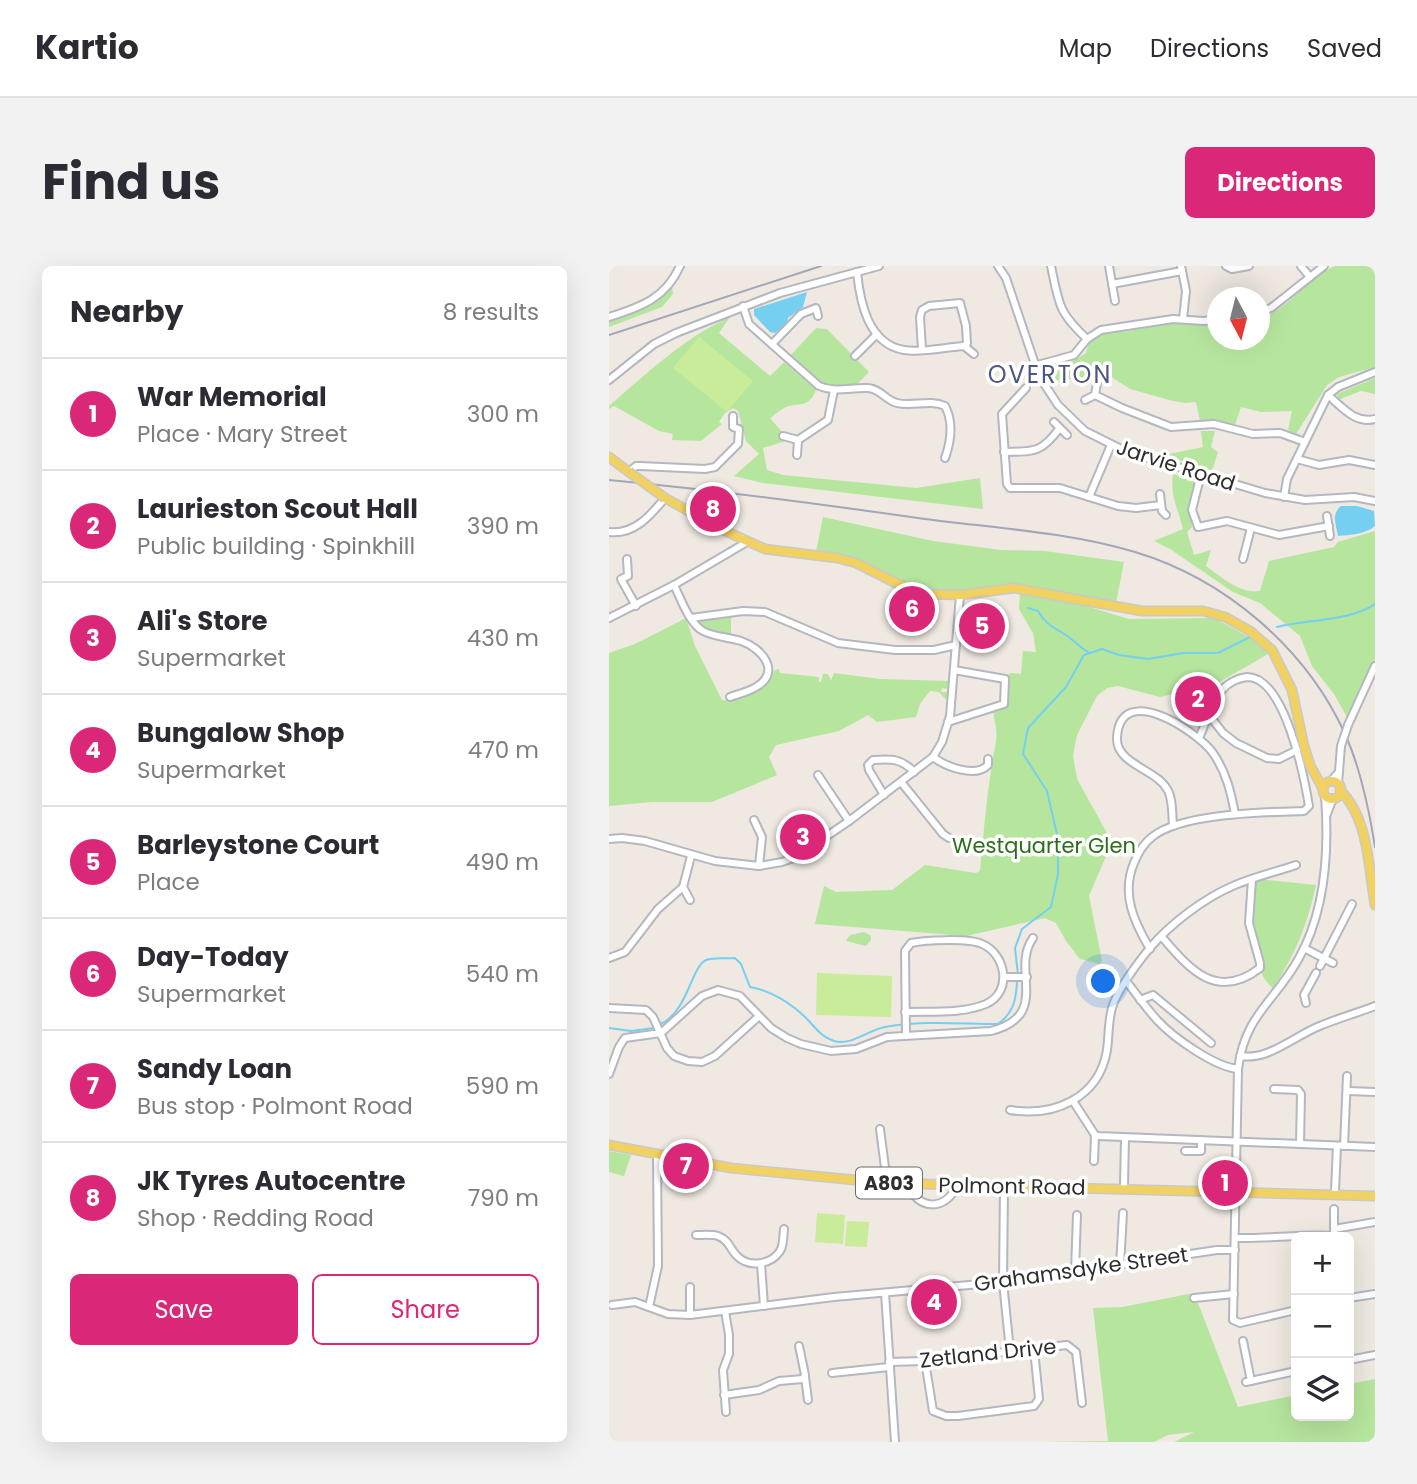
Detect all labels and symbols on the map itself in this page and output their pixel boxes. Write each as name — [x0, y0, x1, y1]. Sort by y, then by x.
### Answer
north arrow — [1207, 287, 1270, 350]
district label: OVERTON — [988, 358, 1112, 391]
street label: Jarvie Road — [1113, 432, 1239, 498]
pin: 8 — [690, 483, 736, 535]
pin: 6 — [889, 583, 935, 635]
pin: 5 — [959, 600, 1005, 652]
pin: 2 — [1175, 673, 1221, 725]
pin: 3 — [780, 811, 826, 863]
park label: Westquarter Glen — [952, 831, 1136, 860]
your location — [1086, 964, 1120, 998]
pin: 7 — [663, 1140, 709, 1192]
pin: 1 — [1202, 1157, 1248, 1209]
road number: A803 — [856, 1168, 922, 1198]
street label: Polmont Road — [938, 1170, 1086, 1202]
street label: Grahamsdyke Street — [972, 1240, 1190, 1298]
pin: 4 — [911, 1276, 957, 1328]
street label: Zetland Drive — [918, 1331, 1058, 1375]

